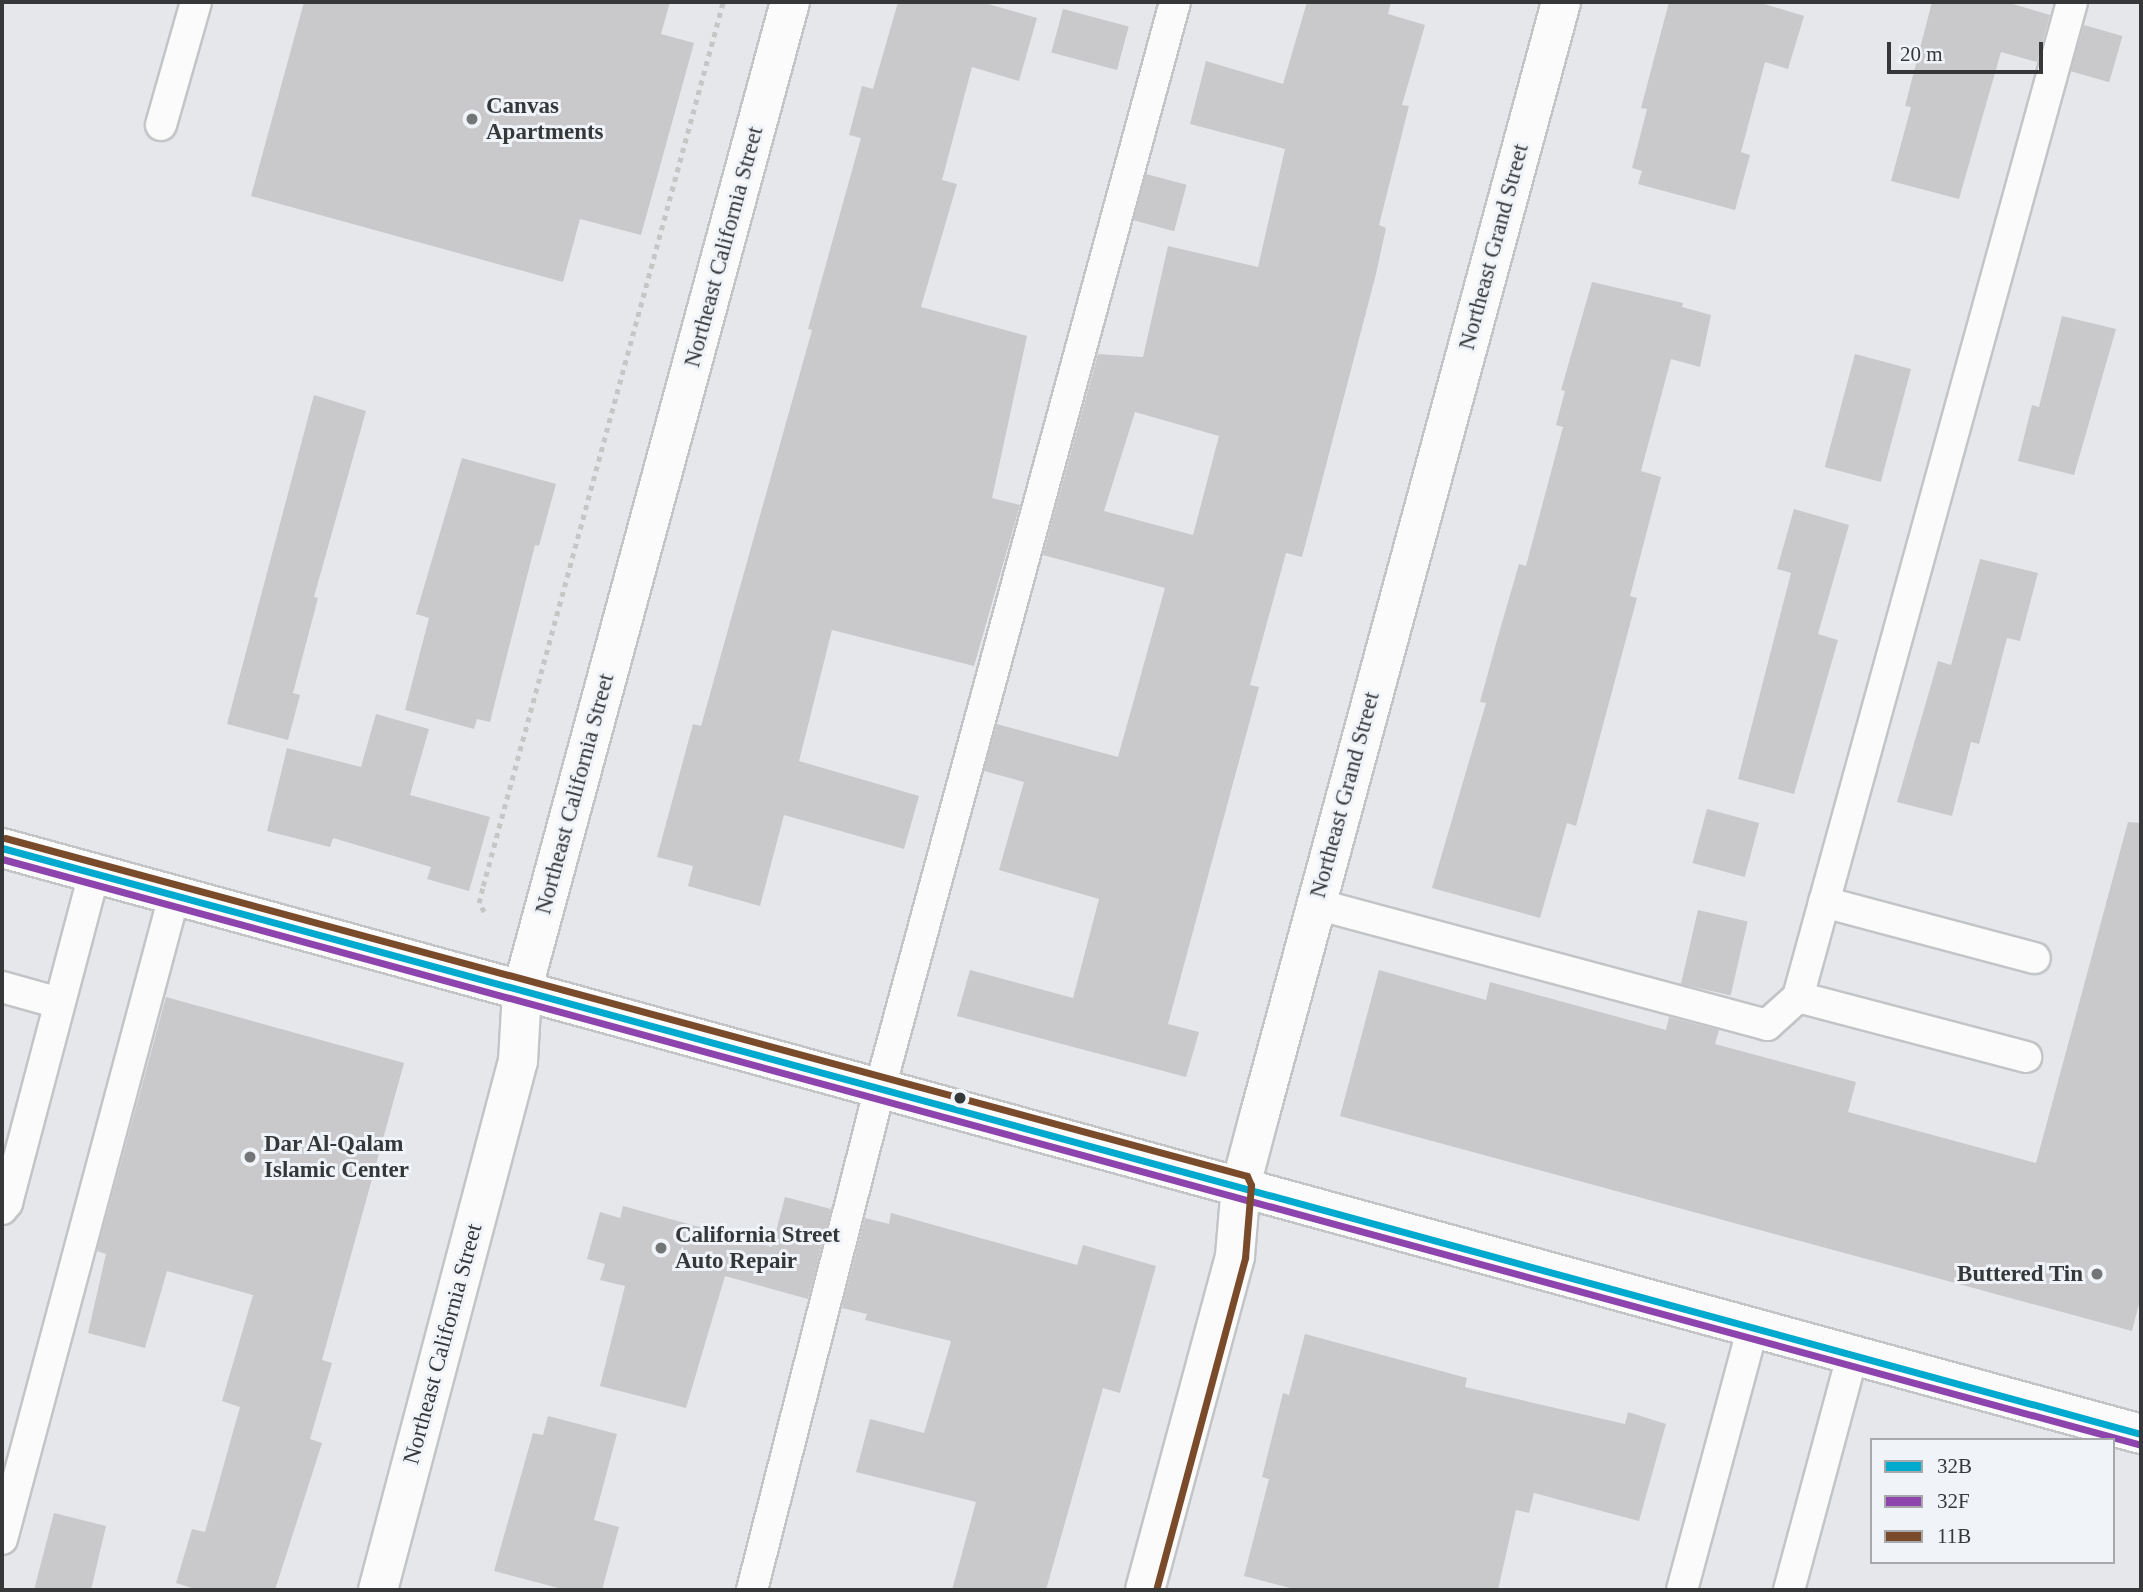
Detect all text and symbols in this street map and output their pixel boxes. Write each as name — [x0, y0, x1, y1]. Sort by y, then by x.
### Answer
scale bar — [1891, 28, 2047, 72]
text: 20 m — [1900, 42, 1943, 66]
place label: Canvas Apartments — [486, 92, 604, 146]
marker: Canvas Apartments — [464, 111, 480, 127]
street label: Northeast California Street — [679, 124, 769, 370]
street label: Northeast Grand Street — [1453, 141, 1535, 353]
street label: Northeast California Street — [530, 671, 620, 917]
street label: Northeast Grand Street — [1304, 689, 1386, 901]
unlabelled marker — [953, 1091, 967, 1105]
place label: Dar Al-Qalam Islamic Center — [264, 1130, 409, 1184]
marker: Dar Al-Qalam Islamic Center — [242, 1149, 258, 1165]
street label: Northeast California Street — [398, 1221, 488, 1467]
place label: California Street Auto Repair — [675, 1221, 840, 1275]
marker: California Street Auto Repair — [653, 1240, 669, 1256]
place label: Buttered Tin — [1957, 1260, 2083, 1288]
marker: Buttered Tin — [2089, 1266, 2105, 1282]
legend — [1870, 1438, 2115, 1564]
text: 32B — [1937, 1454, 1972, 1478]
text: 32F — [1937, 1489, 1970, 1513]
text: 11B — [1937, 1524, 1971, 1548]

